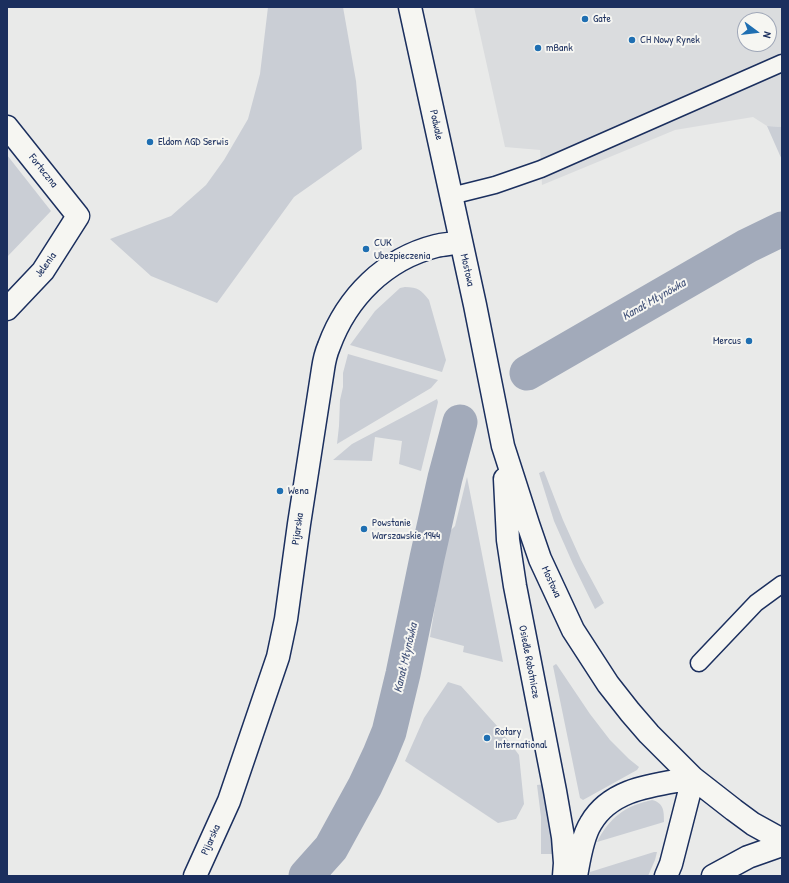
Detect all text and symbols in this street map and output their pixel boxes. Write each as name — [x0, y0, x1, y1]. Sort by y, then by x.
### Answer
place label: Gate — [593, 12, 611, 26]
north arrow — [737, 12, 777, 52]
marker: Gate — [580, 14, 590, 24]
text: N — [760, 30, 775, 39]
place label: CH Nowy Rynek — [640, 33, 700, 47]
marker: CH Nowy Rynek — [627, 35, 637, 45]
place label: mBank — [546, 41, 573, 55]
marker: mBank — [533, 43, 543, 53]
street label: Podwale — [426, 109, 446, 141]
place label: Eldom AGD Serwis — [158, 135, 228, 149]
marker: Eldom AGD Serwis — [145, 137, 155, 147]
street label: Forteczna — [26, 152, 60, 190]
place label: CUK Ubezpieczenia — [374, 236, 430, 262]
marker: CUK Ubezpieczenia — [361, 244, 371, 254]
street label: Jelenia — [33, 250, 59, 280]
street label: Mostowa — [457, 253, 477, 287]
water label: Kanał Młynówka — [620, 276, 688, 324]
place label: Mercus — [713, 334, 741, 348]
marker: Mercus — [744, 336, 754, 346]
place label: Wena — [288, 484, 308, 498]
marker: Wena — [275, 486, 285, 496]
street label: Pijarska — [289, 512, 307, 546]
place label: Powstanie Warszawskie 1944 — [372, 516, 440, 542]
marker: Powstanie Warszawskie 1944 — [359, 524, 369, 534]
street label: Mostowa — [538, 564, 564, 600]
water label: Kanał Młynówka — [391, 622, 421, 694]
street label: Osiedle Robotnicze — [515, 624, 543, 700]
place label: Rotary International — [495, 725, 547, 751]
marker: Rotary International — [482, 733, 492, 743]
street label: Pijarska — [198, 823, 224, 857]

